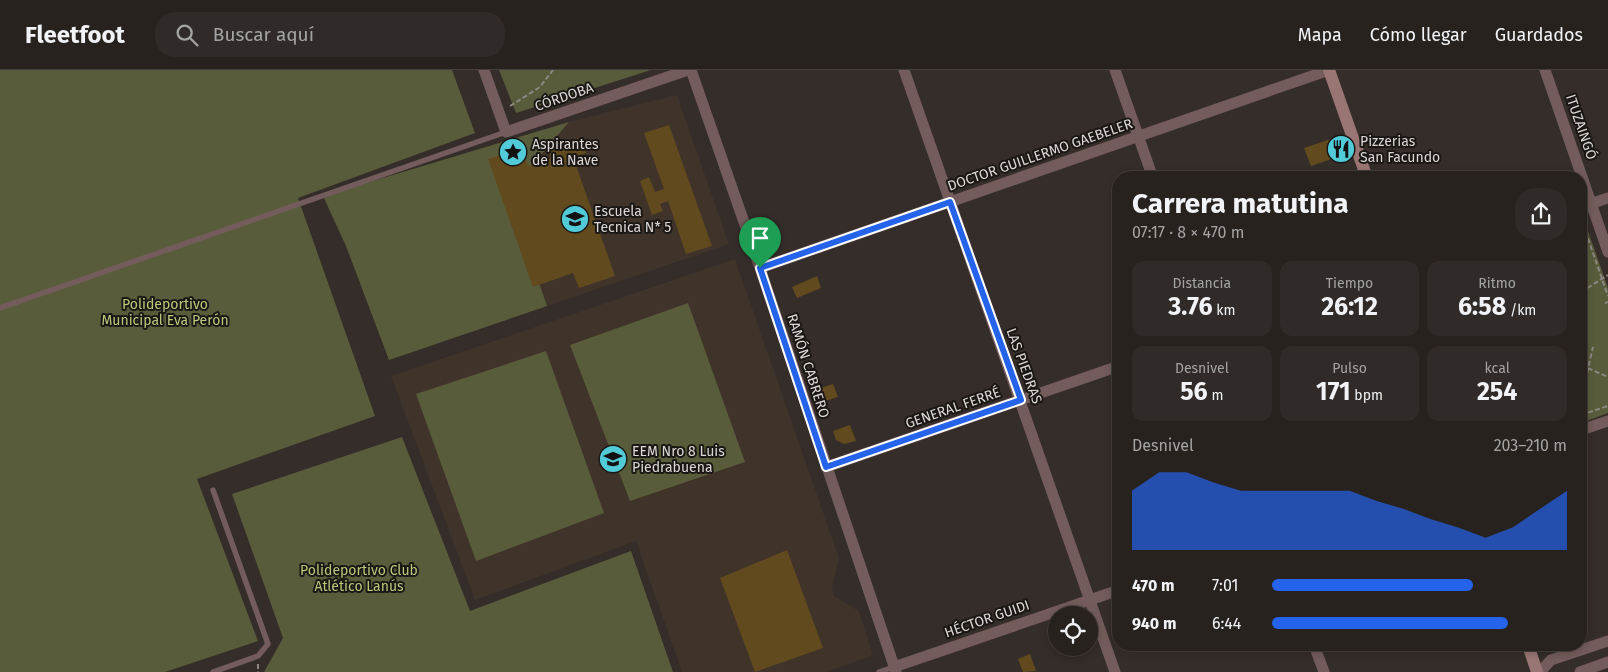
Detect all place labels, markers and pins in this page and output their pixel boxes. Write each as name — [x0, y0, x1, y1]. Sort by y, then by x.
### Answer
place label: Pizzerias San Facundo — [1360, 133, 1440, 166]
restaurant icon: Pizzerias San Facundo — [1326, 134, 1356, 164]
place label: Aspirantes de la Nave — [532, 136, 599, 169]
place icon: Aspirantes de la Nave — [498, 137, 528, 167]
place label: Escuela Tecnica N* 5 — [594, 203, 671, 236]
school or university icon: Escuela Tecnica N* 5 — [560, 204, 590, 234]
pin — [739, 217, 781, 268]
place label: EEM Nro 8 Luis Piedrabuena — [632, 443, 725, 476]
school or university icon: EEM Nro 8 Luis Piedrabuena — [598, 444, 628, 474]

